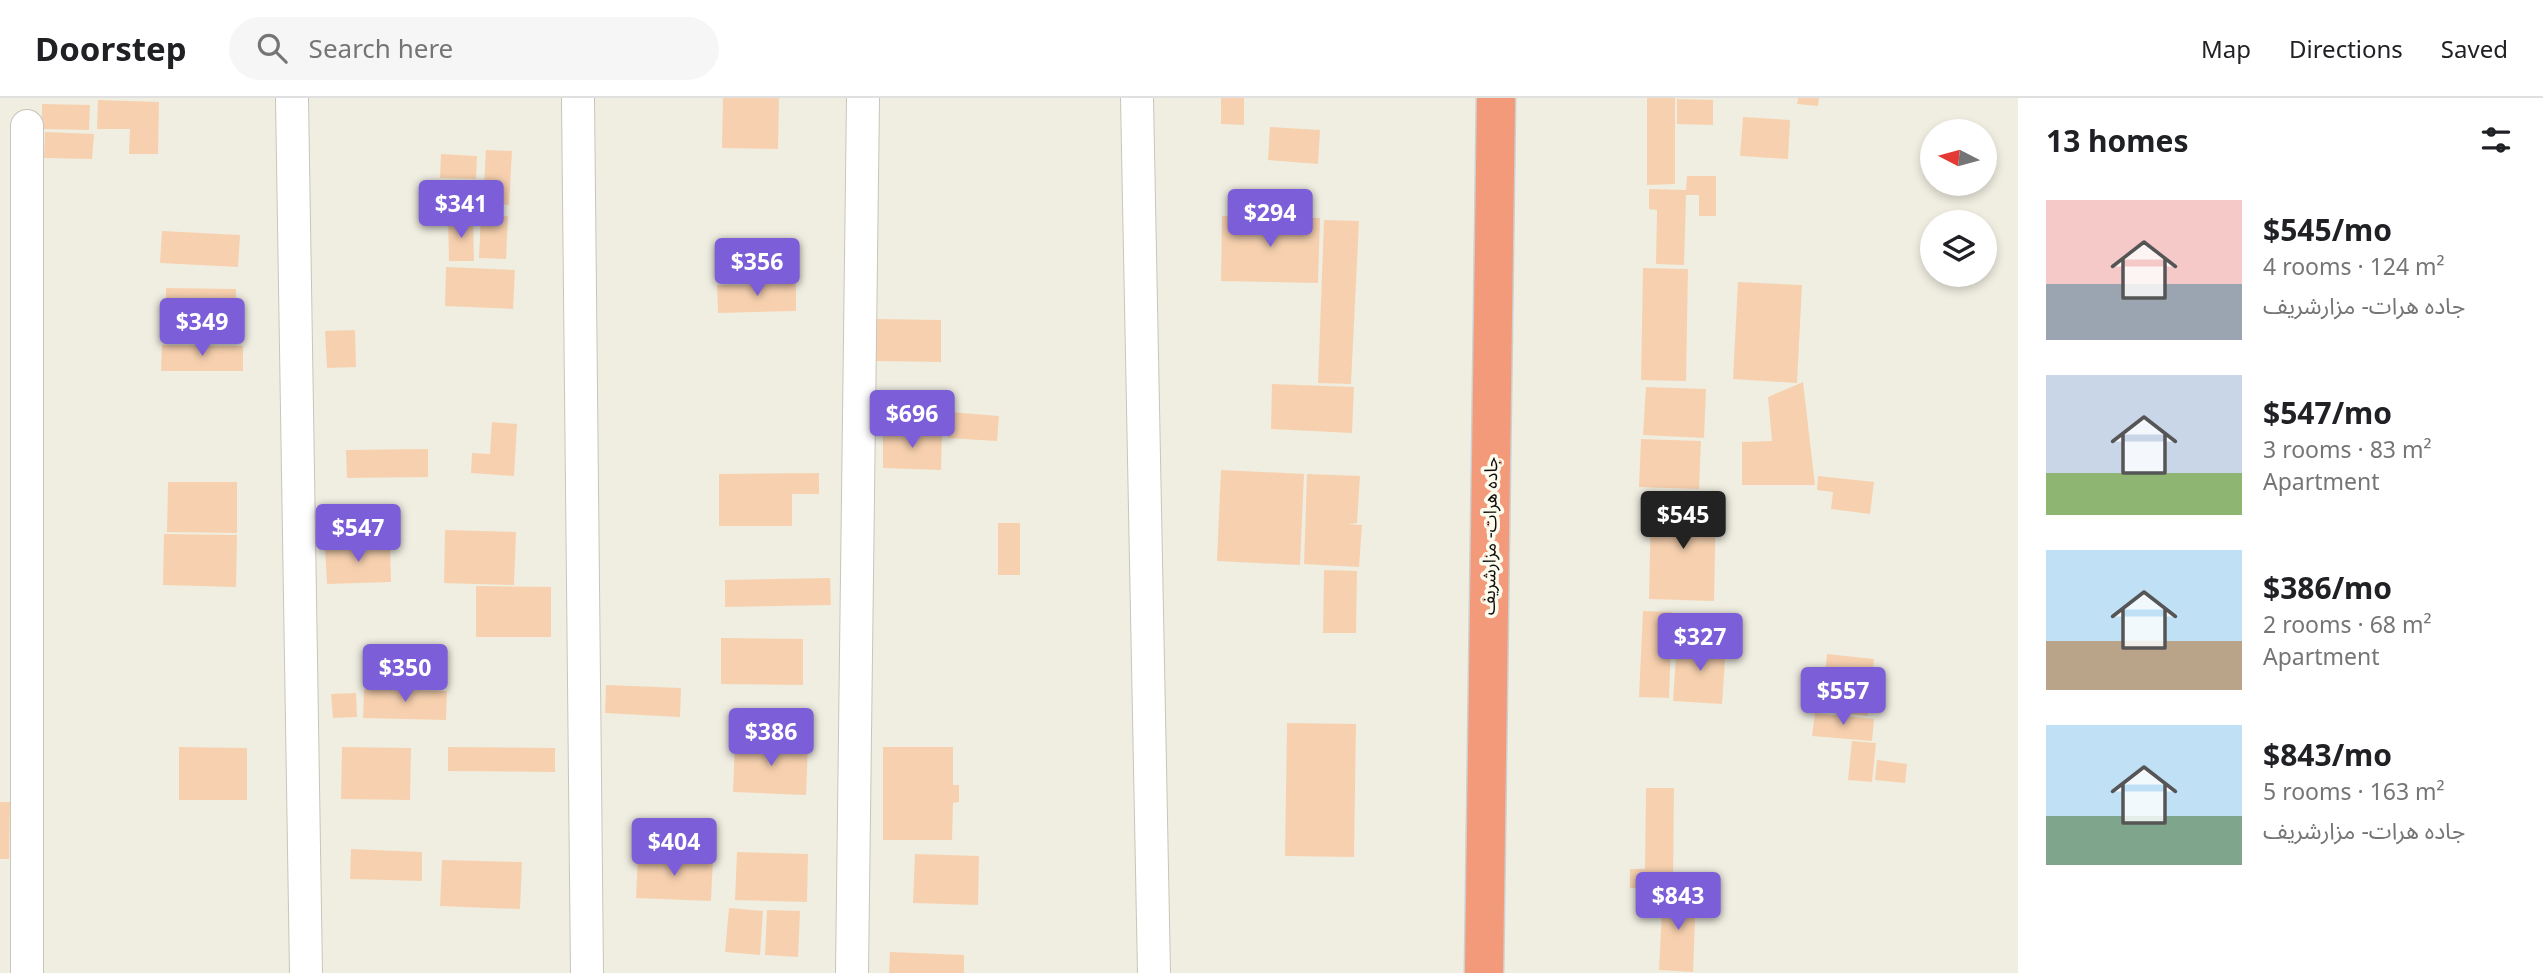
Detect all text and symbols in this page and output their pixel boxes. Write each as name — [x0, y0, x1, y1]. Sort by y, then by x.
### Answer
search box — [229, 17, 719, 80]
text: Doorstep — [35, 26, 187, 71]
icon: search — [253, 29, 291, 67]
text: Search here — [309, 30, 453, 66]
text: Map — [2201, 32, 2251, 65]
text: Directions — [2289, 32, 2403, 65]
text: Saved — [2441, 32, 2508, 65]
north arrow — [1920, 119, 1997, 196]
map controls — [1920, 119, 1997, 287]
text: 13 homes — [2046, 120, 2189, 161]
icon: filters — [2477, 121, 2515, 159]
pin: $341 — [420, 180, 502, 240]
text: $341 — [435, 187, 487, 219]
pin: $294 — [1229, 190, 1311, 249]
text: $294 — [1244, 196, 1296, 228]
text: $545/mo — [2263, 209, 2392, 250]
button: layers — [1920, 210, 1997, 287]
icon: home — [2102, 228, 2186, 312]
pin: $356 — [716, 238, 798, 298]
text: $356 — [731, 245, 783, 277]
text: 4 rooms · 124 m² — [2263, 250, 2445, 282]
text: جاده هرات- مزارشریف — [2263, 289, 2465, 321]
pin: $349 — [161, 299, 243, 358]
text: $349 — [176, 305, 228, 337]
pin: $696 — [871, 390, 953, 450]
text: $547/mo — [2263, 392, 2392, 433]
text: $696 — [886, 397, 938, 429]
icon: home — [2102, 403, 2186, 487]
text: 3 rooms · 83 m² — [2263, 433, 2432, 465]
street label: جاده هرات- مزارشریف — [1476, 457, 1502, 615]
text: Apartment — [2263, 465, 2380, 497]
pin: $545 — [1642, 491, 1724, 551]
text: $545 — [1657, 498, 1709, 530]
pin: $547 — [317, 504, 399, 564]
text: $547 — [332, 511, 384, 543]
text: $386/mo — [2263, 567, 2392, 608]
icon: home — [2102, 578, 2186, 662]
text: 2 rooms · 68 m² — [2263, 608, 2432, 640]
pin: $327 — [1659, 614, 1741, 673]
text: $327 — [1674, 620, 1726, 652]
text: Apartment — [2263, 640, 2380, 672]
pin: $350 — [364, 644, 446, 704]
text: $350 — [379, 651, 431, 683]
pin: $557 — [1802, 668, 1884, 727]
text: $557 — [1817, 674, 1869, 706]
pin: $386 — [730, 708, 812, 768]
text: $386 — [745, 715, 797, 747]
text: $843/mo — [2263, 734, 2392, 775]
icon: home — [2102, 753, 2186, 837]
text: 5 rooms · 163 m² — [2263, 775, 2445, 807]
text: جاده هرات- مزارشریف — [2263, 814, 2465, 846]
pin: $404 — [633, 818, 715, 878]
text: $404 — [648, 825, 700, 857]
pin: $843 — [1637, 872, 1719, 932]
text: $843 — [1652, 879, 1704, 911]

